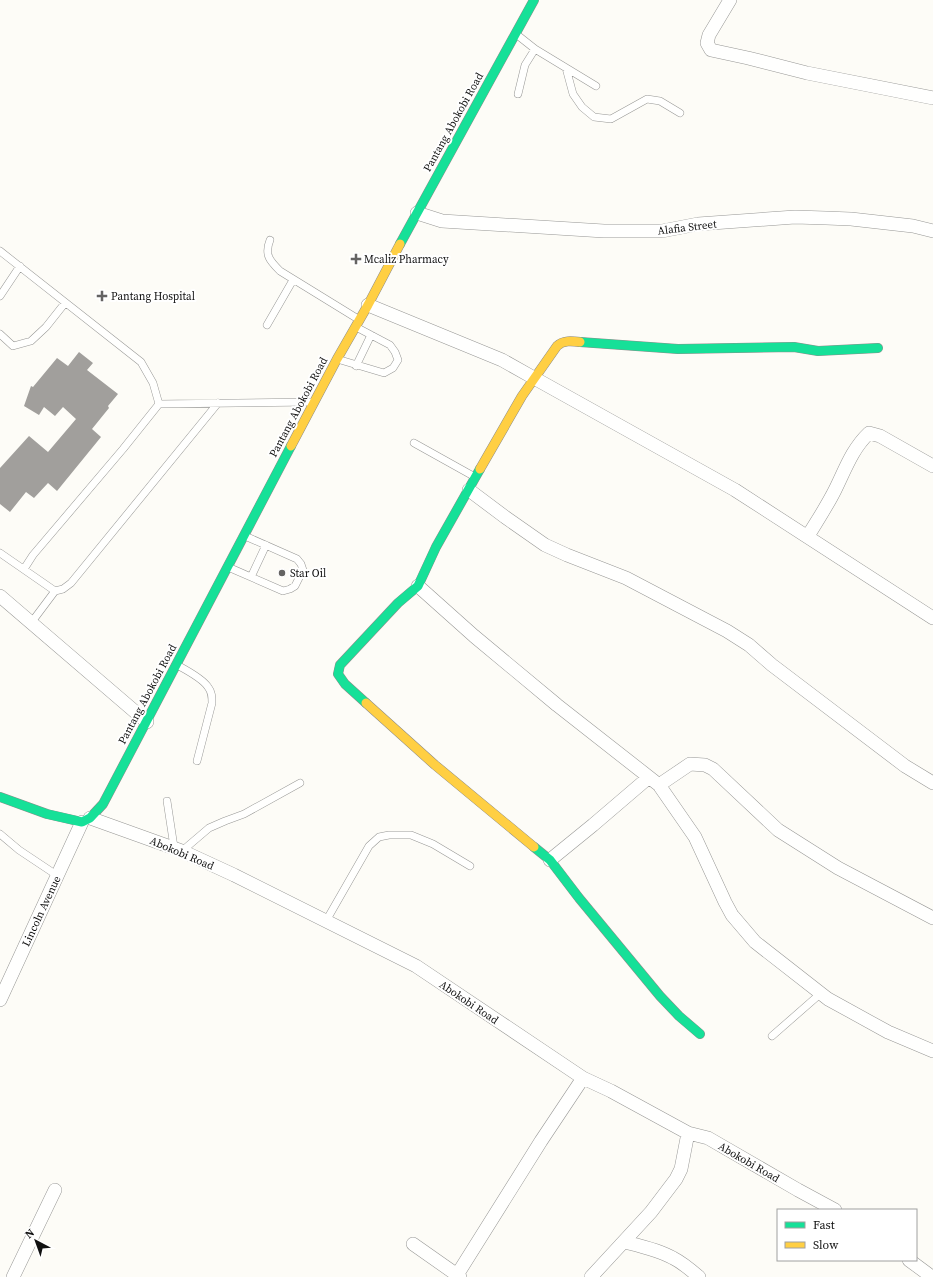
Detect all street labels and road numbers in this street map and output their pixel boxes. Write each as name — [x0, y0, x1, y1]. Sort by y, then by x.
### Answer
street label: Pantang Abokobi Road — [420, 69, 487, 174]
street label: Alafia Street — [657, 216, 718, 239]
street label: Pantang Abokobi Road — [266, 354, 331, 460]
street label: Pantang Abokobi Road — [115, 641, 180, 747]
street label: Abokobi Road — [147, 833, 217, 874]
street label: Lincoln Avenue — [19, 873, 65, 949]
street label: Abokobi Road — [436, 977, 502, 1028]
street label: Abokobi Road — [715, 1139, 783, 1186]

